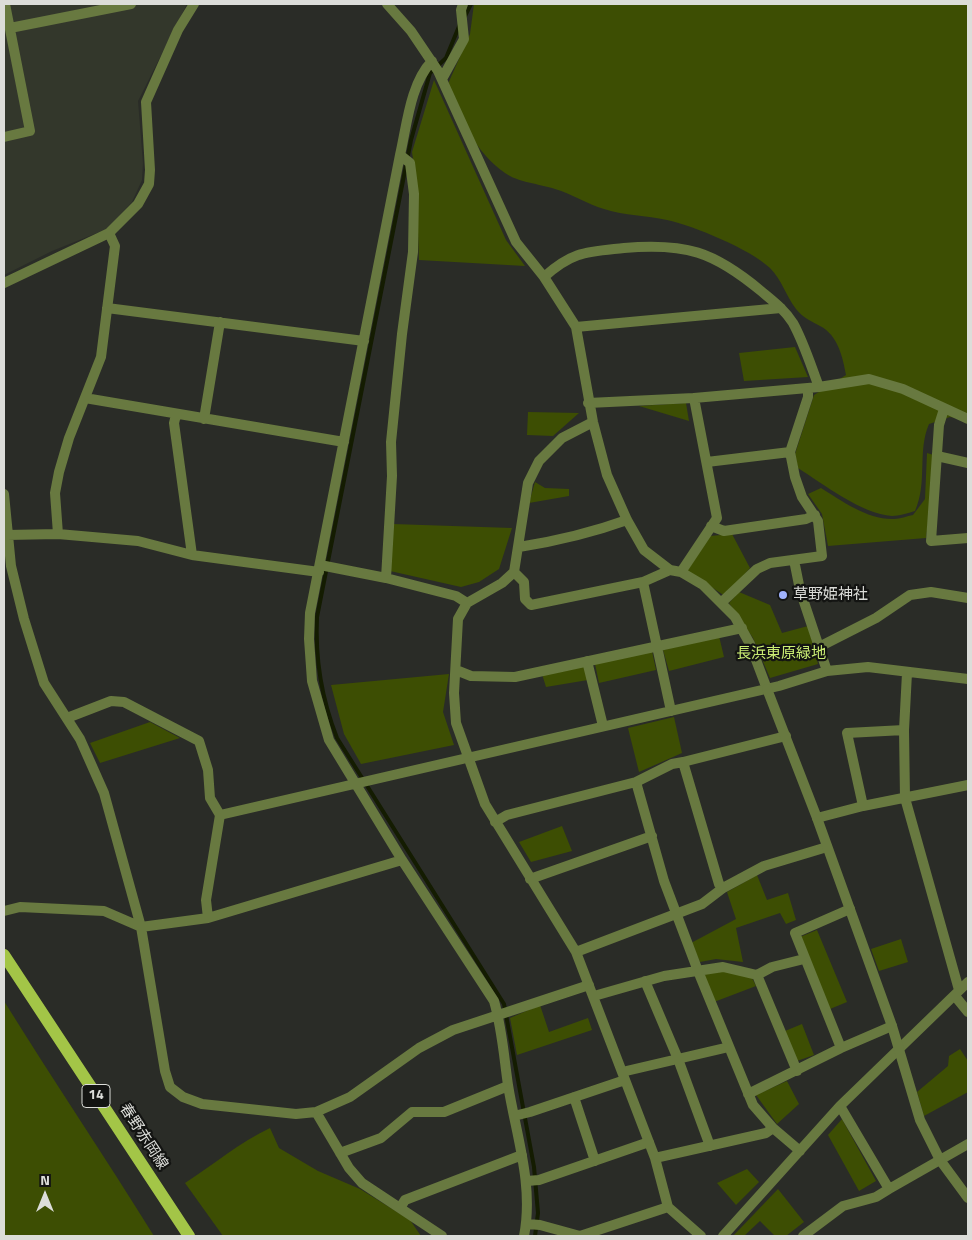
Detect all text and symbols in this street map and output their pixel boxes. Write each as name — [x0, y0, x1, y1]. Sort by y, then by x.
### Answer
place label: 草野姫神社 — [793, 586, 868, 604]
marker: 草野姫神社 — [777, 589, 789, 601]
park label: 長浜東原緑地 — [736, 645, 826, 663]
road number: 14 — [82, 1084, 110, 1108]
street label: 春野赤岡線 — [115, 1101, 171, 1173]
text: N — [40, 1169, 50, 1190]
north arrow — [20, 1170, 70, 1220]

